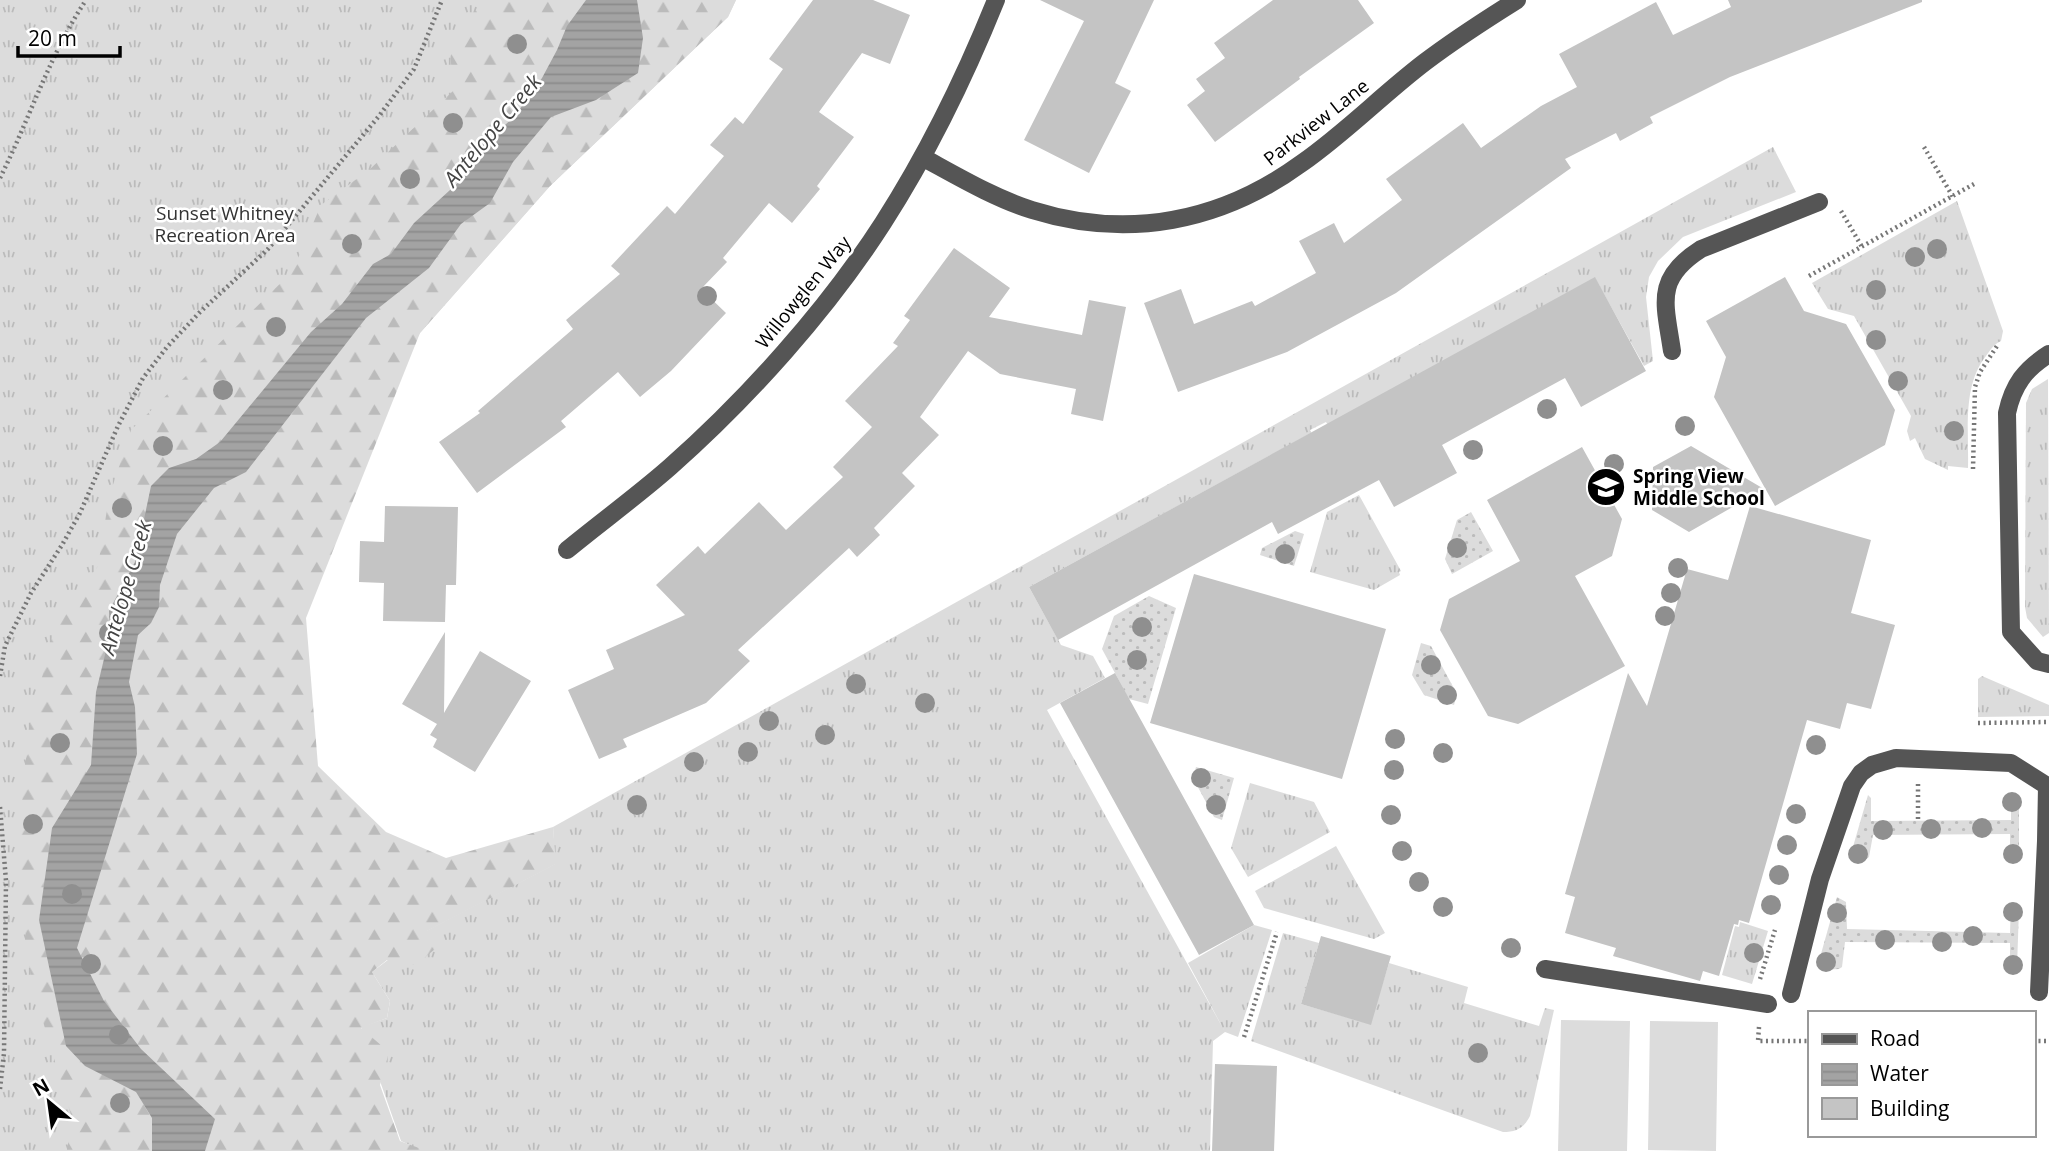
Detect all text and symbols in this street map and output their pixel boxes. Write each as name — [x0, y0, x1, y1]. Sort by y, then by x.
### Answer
scale bar — [18, 14, 119, 58]
text: 20 m — [28, 24, 77, 52]
water label: Antelope Creek — [436, 67, 548, 193]
street label: Parkview Lane — [1258, 73, 1374, 171]
park label: Sunset Whitney Recreation Area — [154, 200, 296, 248]
street label: Willowglen Way — [749, 230, 857, 354]
place label: Spring View Middle School — [1633, 463, 1765, 511]
school or university icon: Spring View Middle School — [1585, 466, 1627, 508]
water label: Antelope Creek — [92, 516, 158, 659]
legend — [1808, 1011, 2035, 1137]
text: Road — [1870, 1024, 1920, 1052]
text: Water — [1870, 1059, 1929, 1087]
north arrow — [14, 1067, 84, 1137]
text: N — [28, 1072, 54, 1102]
text: Building — [1870, 1094, 1949, 1122]

